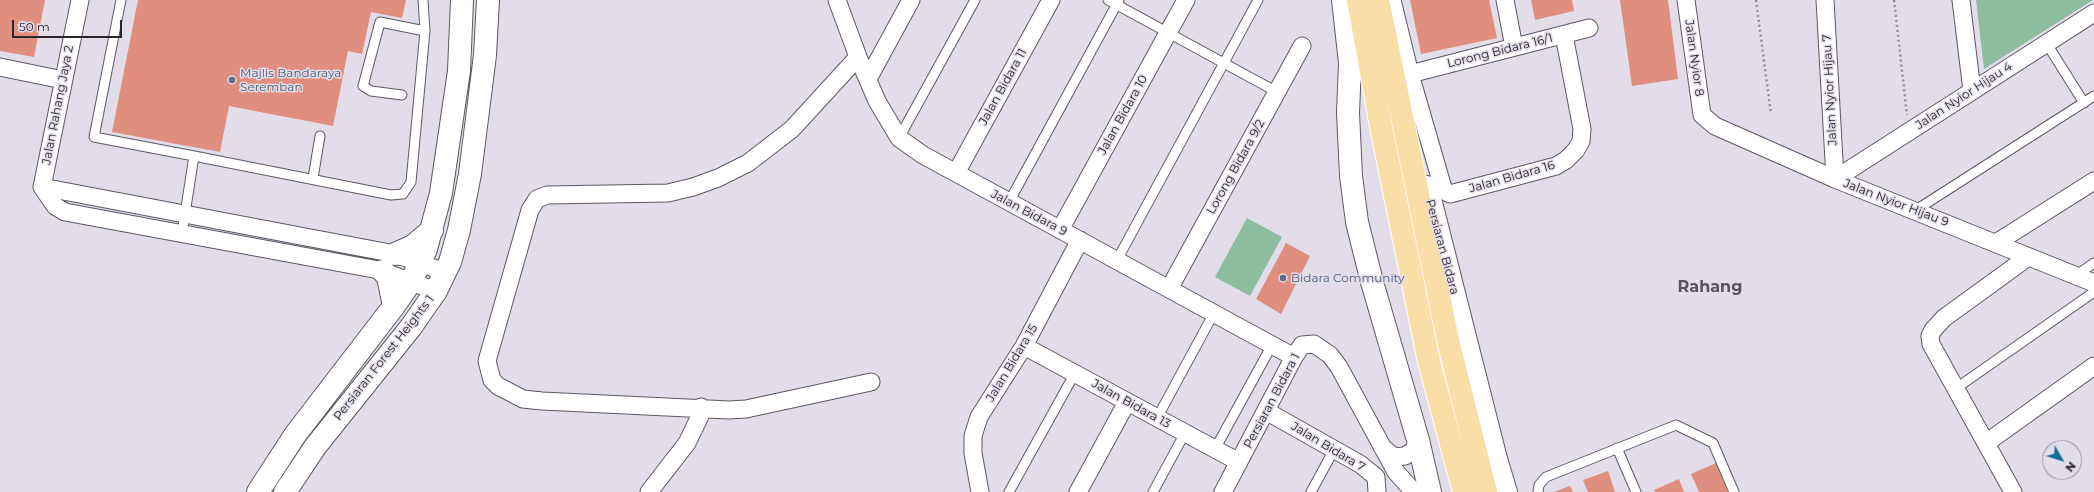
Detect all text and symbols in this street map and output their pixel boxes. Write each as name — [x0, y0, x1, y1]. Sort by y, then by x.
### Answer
scale bar — [14, 12, 124, 38]
text: 50 m — [19, 19, 50, 34]
street label: Jalan Nyior 8 — [1681, 19, 1707, 97]
street label: Lorong Bidara 16/1 — [1446, 31, 1554, 71]
street label: Jalan Nyior Hijau 7 — [1820, 34, 1840, 146]
street label: Jalan Rahang Jaya 2 — [39, 44, 77, 166]
street label: Jalan Bidara 11 — [976, 46, 1030, 128]
street label: Jalan Nyior Hijau 4 — [1913, 59, 2015, 133]
place label: Majlis Bandaraya Seremban — [240, 66, 341, 94]
street label: Jalan Bidara 10 — [1095, 73, 1151, 157]
marker: Majlis Bandaraya Seremban — [227, 75, 237, 85]
street label: Lorong Bidara 9/2 — [1204, 117, 1268, 217]
street label: Jalan Bidara 16 — [1468, 158, 1556, 196]
street label: Jalan Nyior Hijau 9 — [1841, 176, 1951, 230]
street label: Jalan Bidara 9 — [989, 187, 1069, 239]
street label: Persiaran Bidara — [1422, 198, 1462, 296]
place label: Bidara Community — [1291, 271, 1405, 285]
marker: Bidara Community — [1278, 273, 1288, 283]
district label: Rahang — [1678, 277, 1742, 297]
street label: Persiaran Forest Heights 1 — [331, 293, 437, 423]
street label: Jalan Bidara 15 — [983, 322, 1041, 404]
street label: Persiaran Bidara 1 — [1241, 351, 1303, 451]
street label: Jalan Bidara 13 — [1089, 376, 1173, 432]
street label: Jalan Bidara 7 — [1288, 419, 1368, 475]
north arrow — [2042, 440, 2082, 480]
text: N — [2062, 459, 2079, 475]

